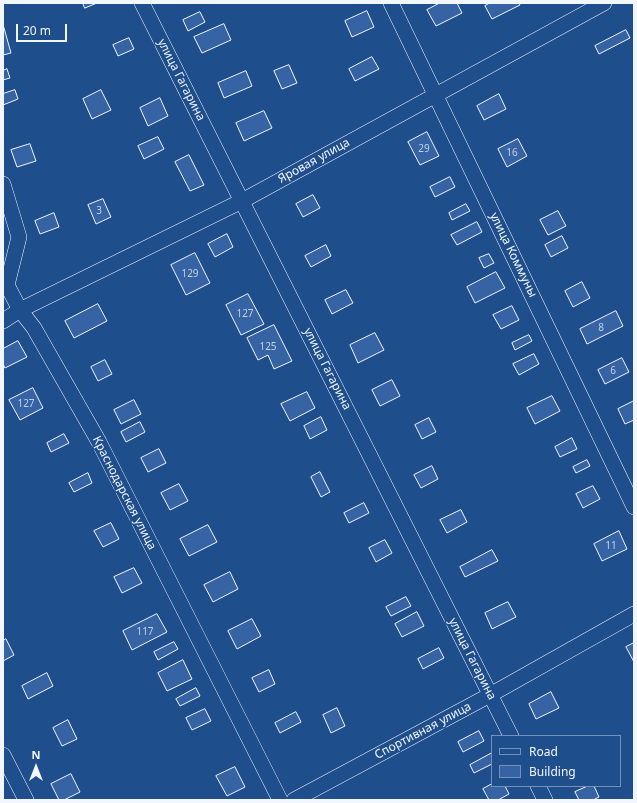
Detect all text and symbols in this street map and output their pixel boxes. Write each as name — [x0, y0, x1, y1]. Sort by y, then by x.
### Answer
scale bar — [18, 16, 69, 42]
text: 20 m — [23, 22, 51, 39]
street label: улица Гагарина — [154, 37, 208, 123]
street label: Яровая улица — [276, 135, 352, 187]
house number: 29 — [418, 143, 430, 155]
house number: 16 — [506, 147, 518, 159]
house number: 3 — [96, 205, 102, 217]
street label: улица Коммуны — [486, 210, 540, 300]
house number: 129 — [181, 268, 199, 280]
house number: 127 — [236, 308, 254, 320]
house number: 8 — [598, 322, 604, 334]
street label: улица Гагарина — [300, 326, 354, 412]
house number: 125 — [259, 341, 277, 353]
house number: 6 — [610, 365, 616, 377]
house number: 127 — [17, 398, 35, 410]
street label: Краснодарская улица — [89, 434, 159, 552]
house number: 11 — [605, 540, 617, 552]
street label: улица Гагарина — [445, 616, 499, 702]
house number: 117 — [136, 626, 154, 638]
street label: Спортивная улица — [372, 699, 474, 763]
legend — [491, 735, 621, 787]
text: Road — [529, 743, 558, 760]
north arrow — [16, 747, 56, 787]
text: N — [32, 747, 40, 762]
text: Building — [529, 763, 576, 780]

